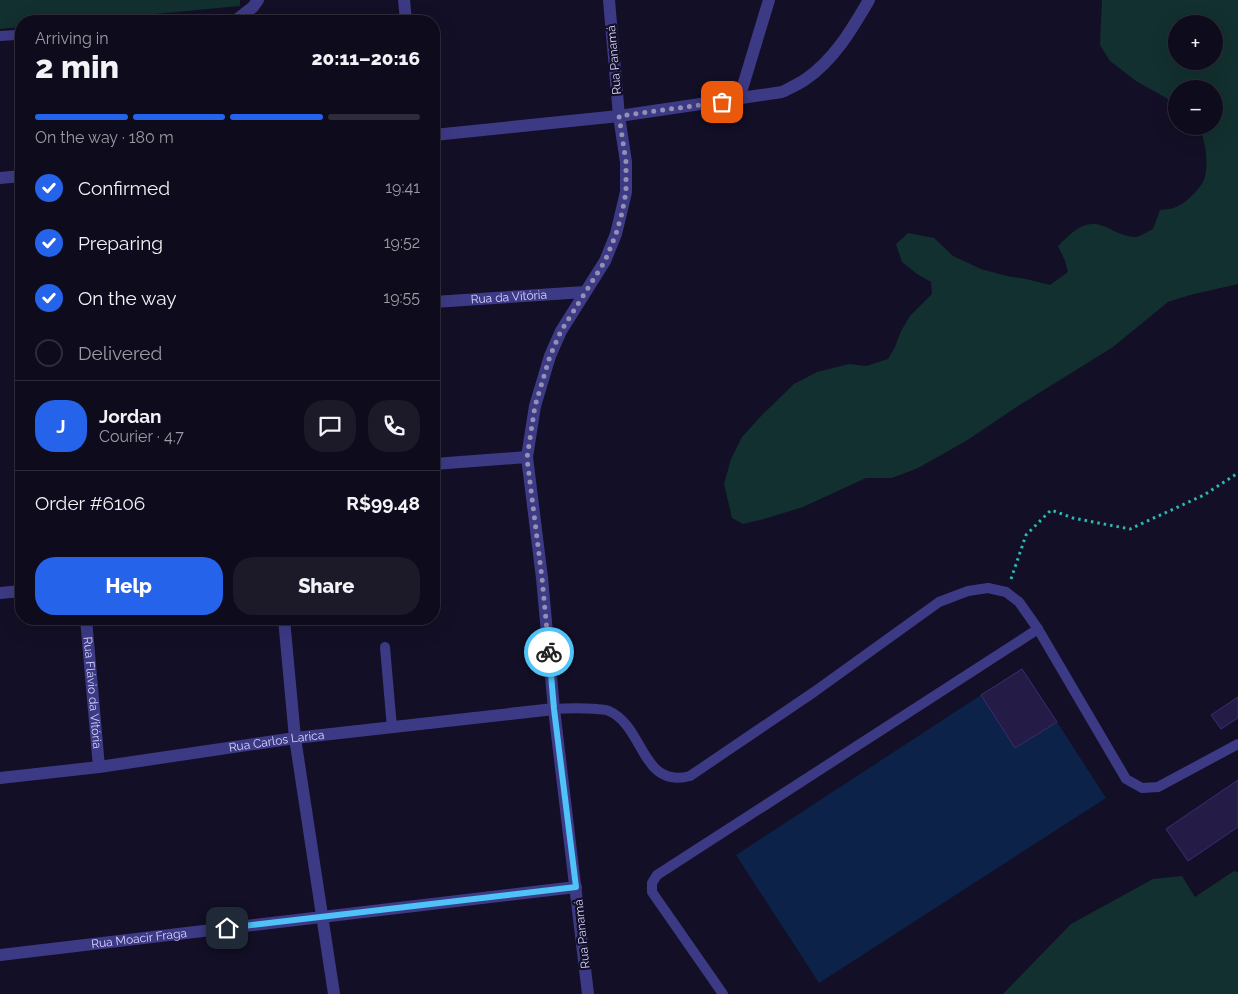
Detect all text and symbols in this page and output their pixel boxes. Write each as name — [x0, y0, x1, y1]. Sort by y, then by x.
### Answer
map controls — [1168, 15, 1223, 135]
button: + — [1168, 15, 1223, 70]
street label: Rua Panamá — [604, 25, 624, 95]
text: Arriving in — [35, 29, 109, 48]
text: 20:11–20:16 — [312, 47, 420, 69]
text: 2 min — [35, 48, 119, 85]
button: − — [1168, 80, 1223, 135]
pin — [701, 81, 743, 123]
icon: bag — [708, 88, 736, 116]
text: On the way · 180 m — [35, 128, 174, 147]
icon: check — [35, 174, 63, 202]
text: Confirmed — [78, 177, 170, 199]
text: 19:41 — [385, 178, 420, 197]
icon: check — [35, 229, 63, 257]
text: Preparing — [78, 232, 163, 254]
text: 19:52 — [384, 233, 420, 252]
icon: check — [35, 284, 63, 312]
text: On the way — [78, 287, 177, 309]
text: 19:55 — [383, 288, 420, 307]
street label: Rua da Vitória — [470, 288, 547, 307]
text: Delivered — [78, 342, 162, 364]
button: chat — [304, 400, 356, 452]
button: phone — [368, 400, 420, 452]
text: Jordan — [99, 405, 162, 427]
text: J — [56, 415, 66, 437]
text: Courier · 4.7 — [99, 427, 184, 446]
text: Order #6106 — [35, 492, 145, 514]
text: R$99.48 — [346, 492, 420, 514]
button: Help — [35, 557, 223, 615]
button: Share — [233, 557, 420, 615]
courier — [524, 627, 574, 677]
street label: Rua Flávio da Vitória — [81, 636, 104, 749]
icon: bike — [535, 638, 563, 666]
street label: Rua Carlos Larica — [228, 728, 325, 755]
street label: Rua Panamá — [571, 899, 593, 969]
pin — [206, 907, 248, 949]
icon: home — [213, 914, 241, 942]
street label: Rua Moacir Fraga — [90, 926, 188, 951]

